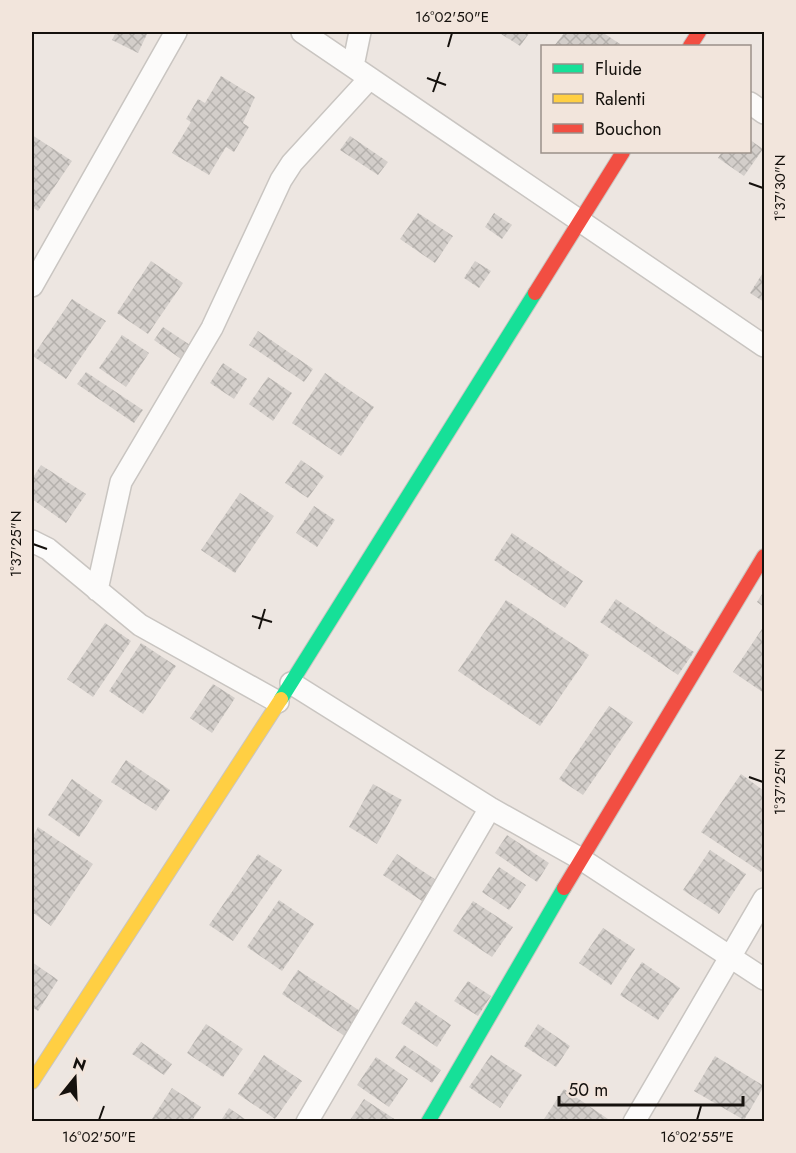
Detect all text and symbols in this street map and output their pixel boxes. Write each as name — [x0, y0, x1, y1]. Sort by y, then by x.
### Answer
text: 16°02'50"E — [415, 6, 489, 28]
legend — [541, 45, 751, 153]
text: Fluide — [595, 56, 642, 82]
text: Ralenti — [595, 86, 646, 112]
text: Bouchon — [595, 116, 662, 142]
text: 1°37'30"N — [769, 155, 791, 221]
text: 1°37'25"N — [5, 511, 27, 577]
text: 1°37'25"N — [769, 749, 791, 815]
north arrow — [45, 1048, 105, 1108]
text: N — [70, 1051, 89, 1077]
scale bar — [559, 1069, 744, 1107]
text: 50 m — [568, 1077, 608, 1103]
text: 16°02'50"E — [62, 1126, 136, 1148]
text: 16°02'55"E — [660, 1126, 734, 1148]

